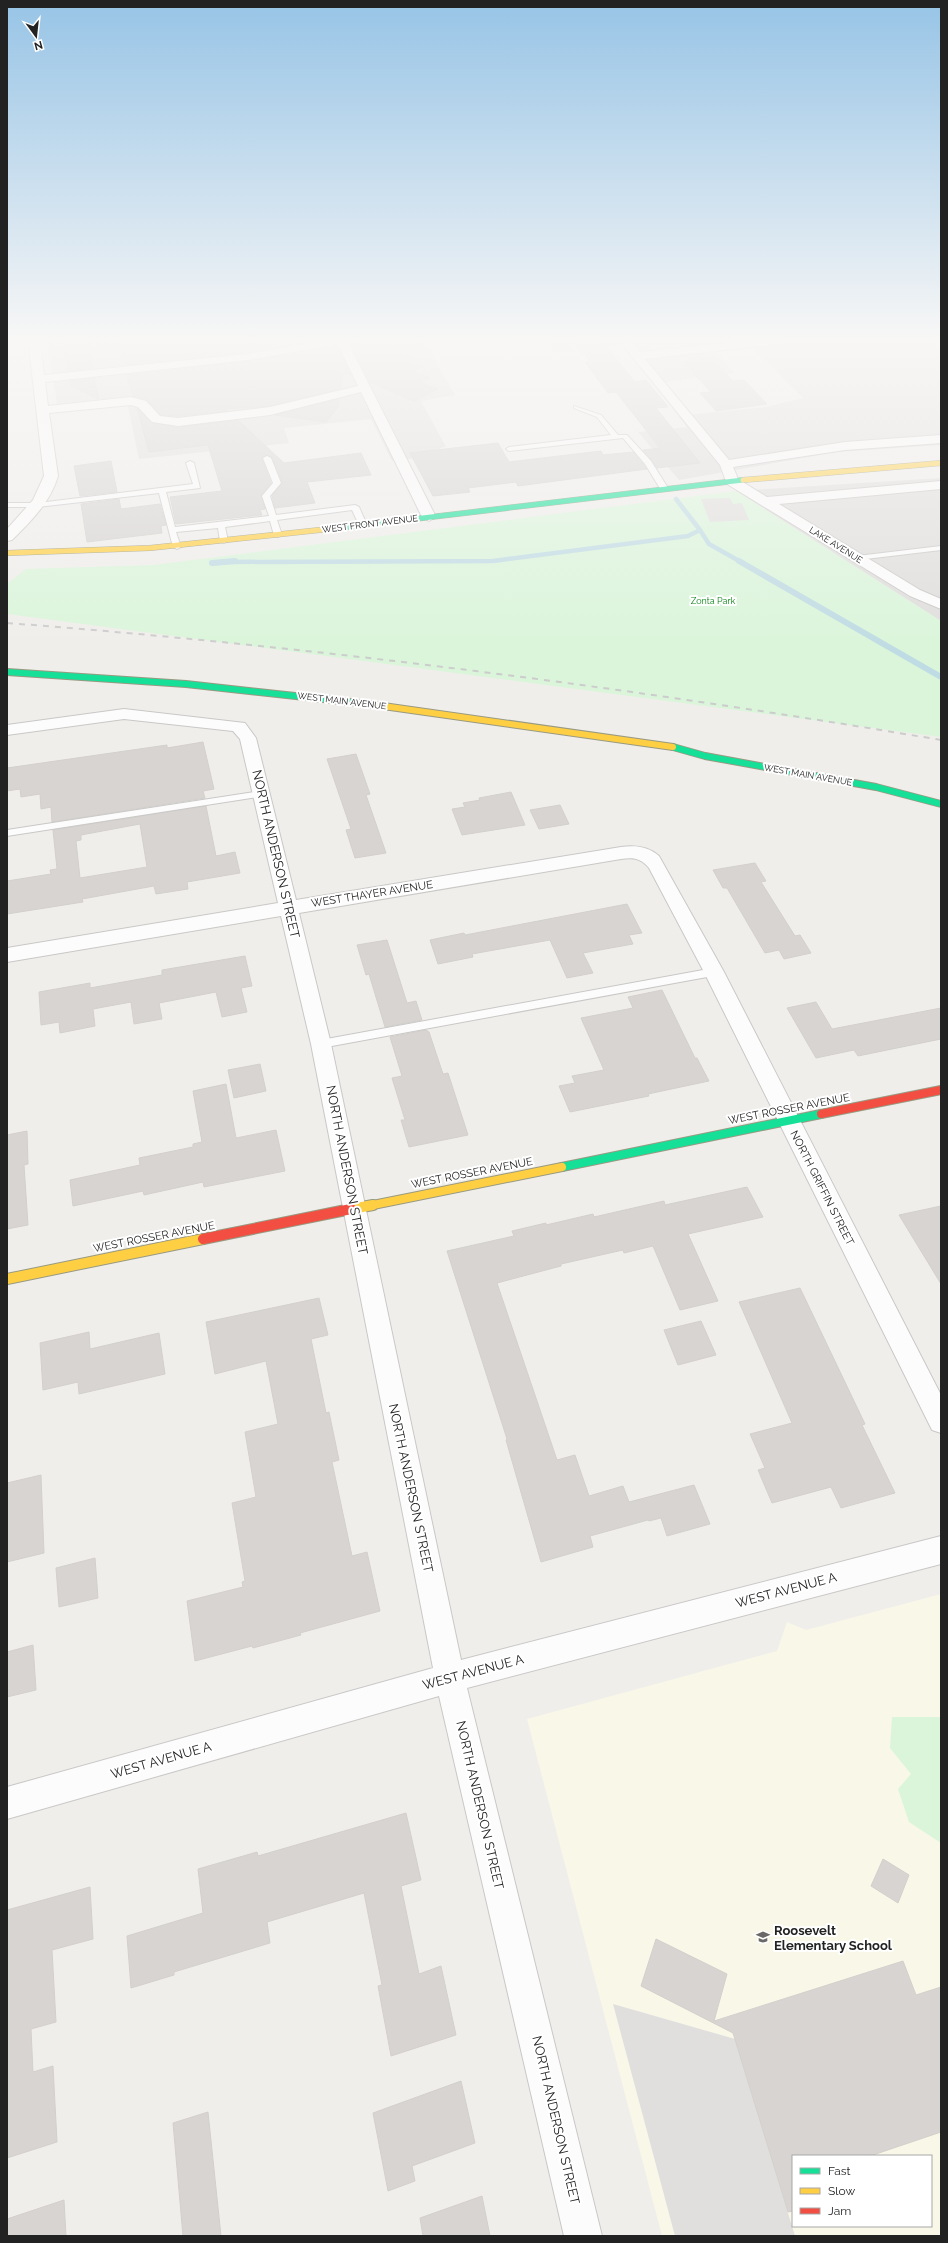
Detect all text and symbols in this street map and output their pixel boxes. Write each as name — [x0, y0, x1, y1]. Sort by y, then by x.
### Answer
north arrow — [16, 16, 56, 56]
text: N — [33, 38, 44, 53]
street label: WEST FRONT AVENUE — [322, 513, 419, 535]
street label: LAKE AVENUE — [807, 525, 865, 566]
park label: Zonta Park — [691, 596, 736, 606]
street label: WEST MAIN AVENUE — [297, 691, 387, 711]
street label: WEST MAIN AVENUE — [763, 762, 853, 788]
street label: NORTH ANDERSON STREET — [249, 768, 303, 940]
street label: WEST THAYER AVENUE — [310, 878, 434, 910]
street label: NORTH ANDERSON STREET — [323, 1084, 371, 1256]
street label: WEST ROSSER AVENUE — [727, 1091, 851, 1127]
street label: NORTH GRIFFIN STREET — [787, 1129, 857, 1248]
street label: WEST ROSSER AVENUE — [410, 1155, 534, 1191]
street label: WEST ROSSER AVENUE — [92, 1219, 216, 1255]
street label: NORTH ANDERSON STREET — [386, 1402, 436, 1574]
street label: WEST AVENUE A — [734, 1569, 838, 1611]
street label: WEST AVENUE A — [421, 1651, 525, 1693]
street label: NORTH ANDERSON STREET — [453, 1719, 507, 1891]
street label: WEST AVENUE A — [109, 1738, 213, 1782]
place label: Roosevelt Elementary School — [774, 1923, 893, 1953]
school or university icon: Roosevelt Elementary School — [755, 1929, 771, 1945]
street label: NORTH ANDERSON STREET — [529, 2034, 583, 2206]
legend — [792, 2155, 932, 2227]
text: Fast — [828, 2164, 851, 2178]
text: Slow — [828, 2184, 855, 2198]
text: Jam — [828, 2204, 851, 2218]

